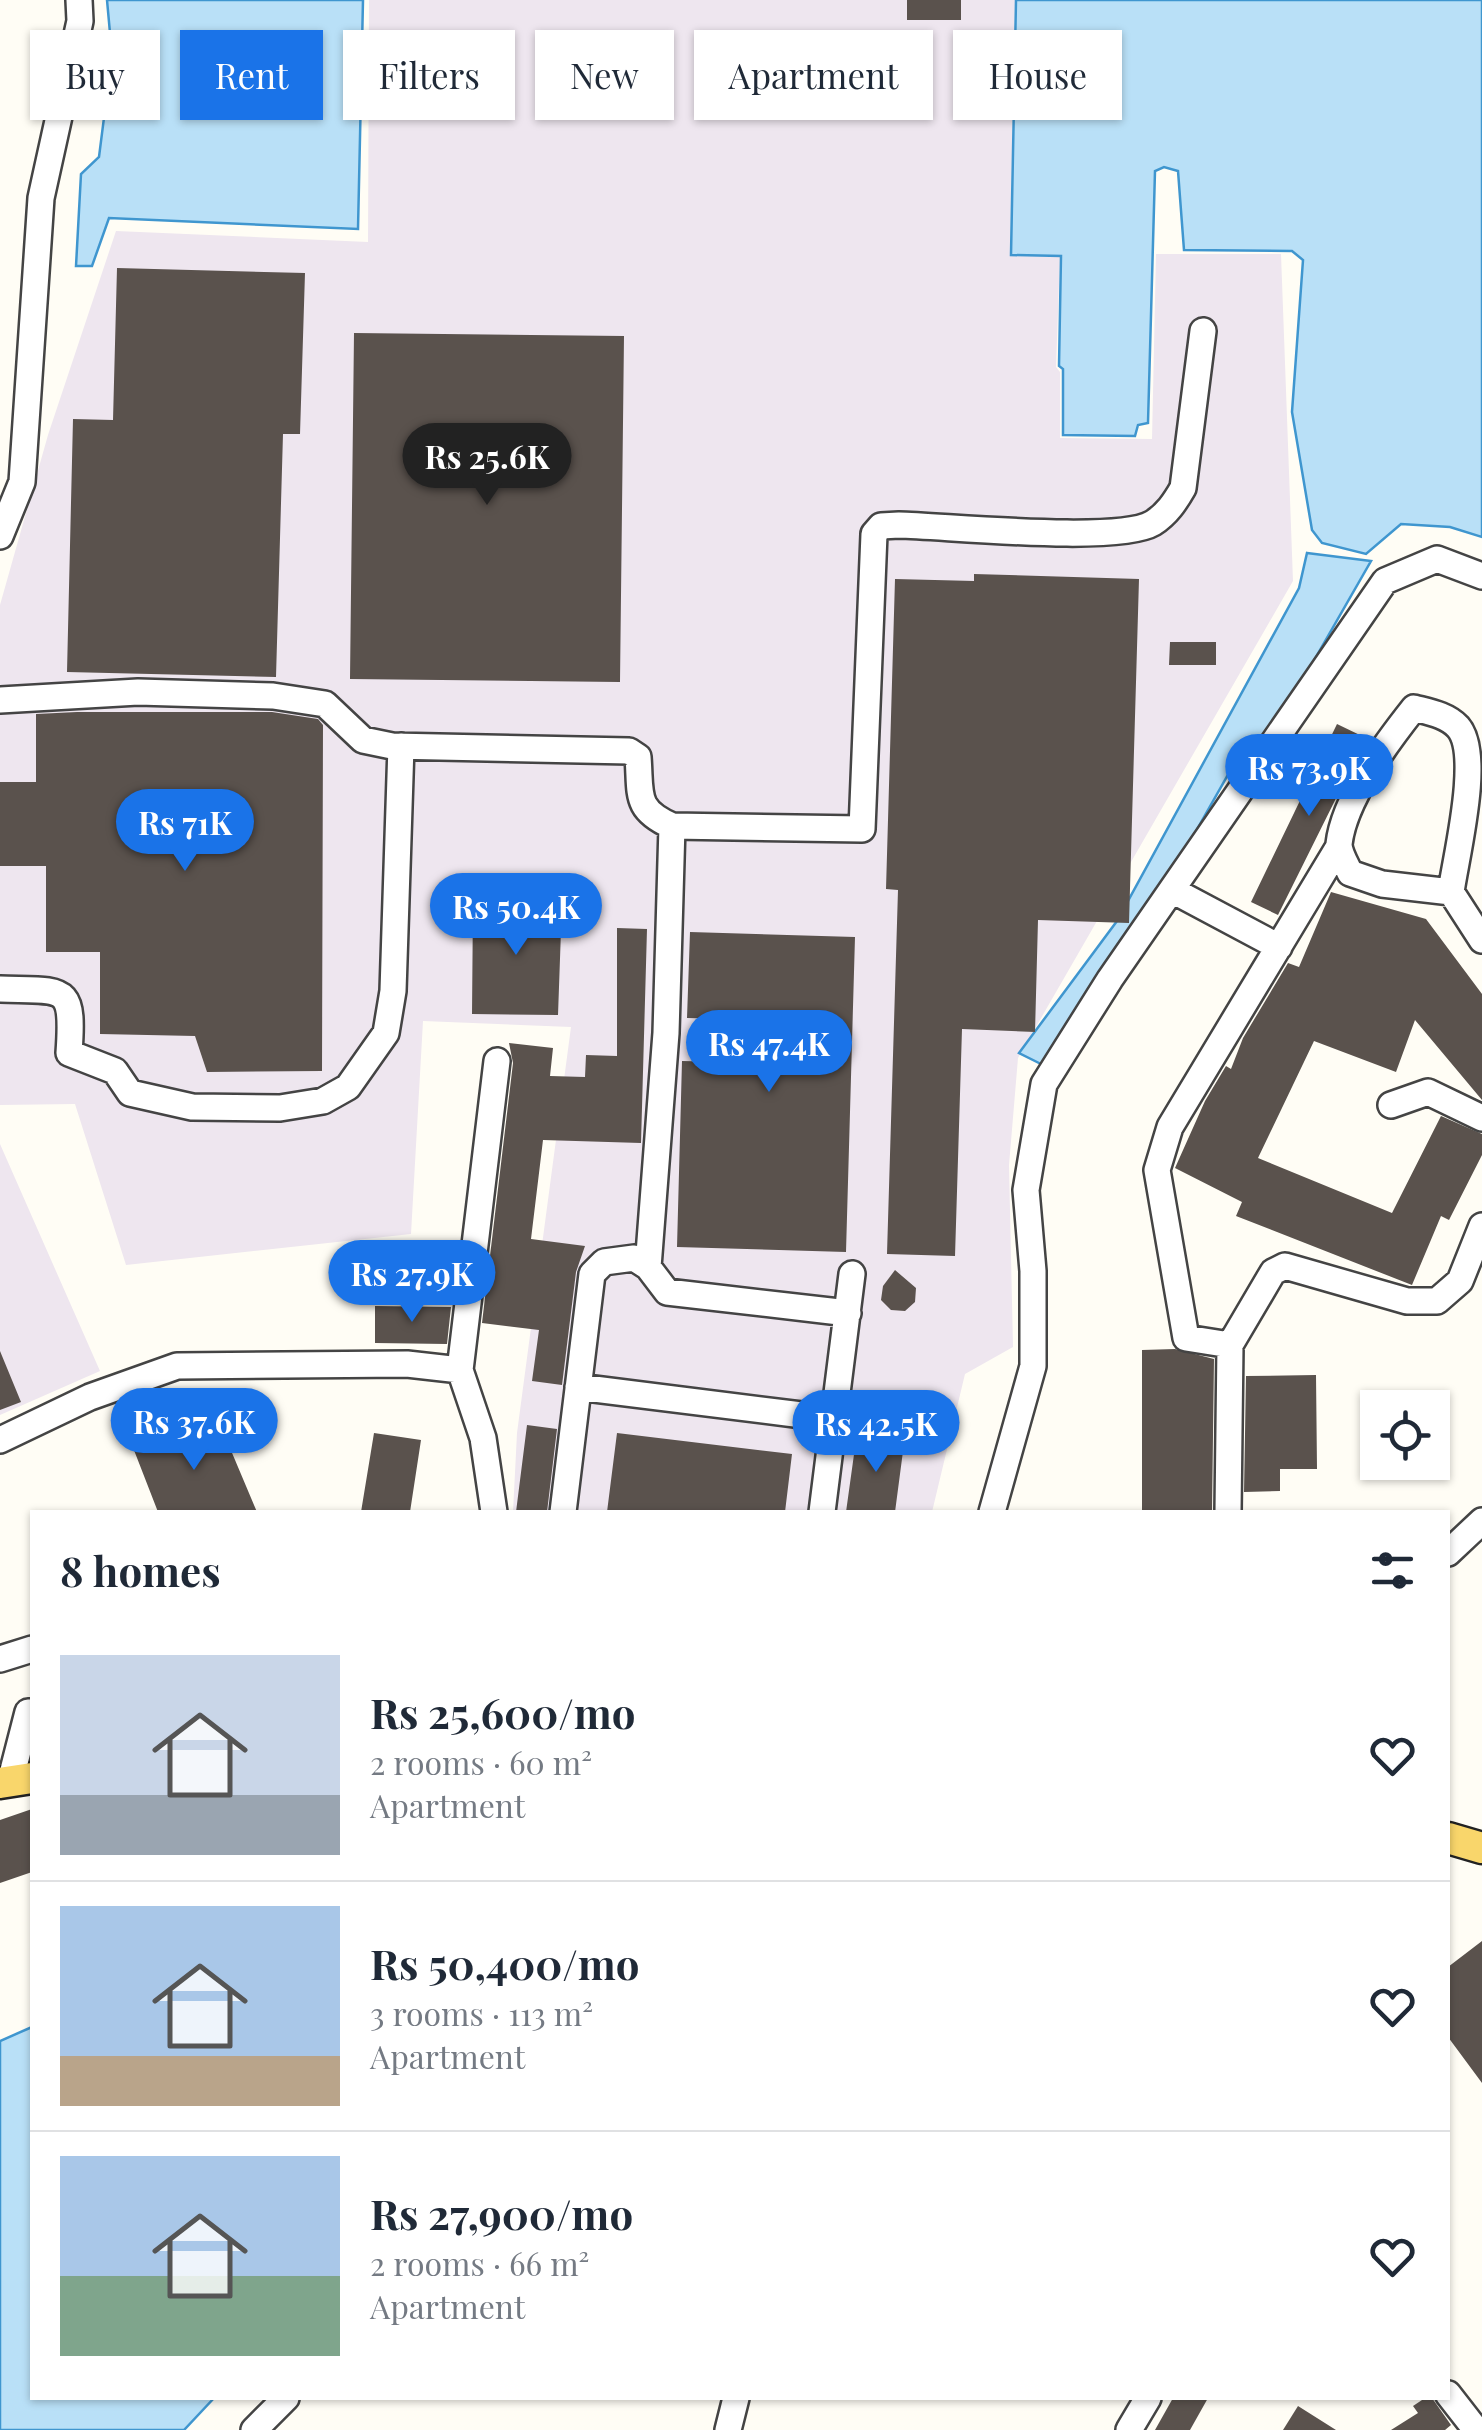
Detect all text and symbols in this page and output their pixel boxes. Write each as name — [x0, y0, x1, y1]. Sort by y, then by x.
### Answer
chip: Buy — [30, 30, 160, 120]
chip: Rent — [180, 30, 323, 120]
chip: Filters — [343, 30, 515, 120]
chip: New — [535, 30, 674, 120]
chip: Apartment — [694, 30, 933, 120]
chip: House — [953, 30, 1122, 120]
pin: Rs 25.6K — [384, 423, 590, 508]
text: Rs 25.6K — [425, 434, 550, 477]
pin: Rs 73.9K — [1206, 734, 1412, 819]
text: Rs 73.9K — [1247, 745, 1371, 788]
pin: Rs 71K — [104, 789, 266, 874]
text: Rs 71K — [138, 800, 232, 843]
pin: Rs 50.4K — [413, 873, 619, 958]
text: Rs 50.4K — [452, 884, 580, 927]
pin: Rs 47.4K — [666, 1010, 872, 1095]
text: Rs 47.4K — [708, 1021, 830, 1064]
pin: Rs 27.9K — [309, 1240, 515, 1325]
text: Rs 27.9K — [350, 1251, 474, 1294]
pin: Rs 37.6K — [91, 1388, 297, 1473]
pin: Rs 42.5K — [773, 1390, 979, 1475]
map controls — [1360, 1390, 1450, 1480]
button: locate — [1360, 1390, 1450, 1480]
text: Rs 37.6K — [133, 1399, 255, 1442]
text: Rs 42.5K — [814, 1401, 938, 1444]
text: 8 homes — [60, 1542, 221, 1598]
icon: filters — [1365, 1543, 1420, 1598]
text: Rs 25,600/mo — [370, 1684, 636, 1740]
icon: home — [140, 1695, 260, 1815]
icon: heart — [1365, 1728, 1420, 1783]
text: 2 rooms · 60 m² — [370, 1740, 592, 1783]
text: Apartment — [370, 1783, 525, 1826]
text: Rs 50,400/mo — [370, 1935, 640, 1991]
icon: home — [140, 1946, 260, 2066]
icon: heart — [1365, 1979, 1420, 2034]
text: 3 rooms · 113 m² — [370, 1991, 593, 2034]
text: Apartment — [370, 2034, 525, 2077]
text: Rs 27,900/mo — [370, 2185, 633, 2241]
icon: home — [140, 2196, 260, 2316]
icon: heart — [1365, 2229, 1420, 2284]
text: 2 rooms · 66 m² — [370, 2241, 589, 2284]
text: Apartment — [370, 2284, 525, 2327]

